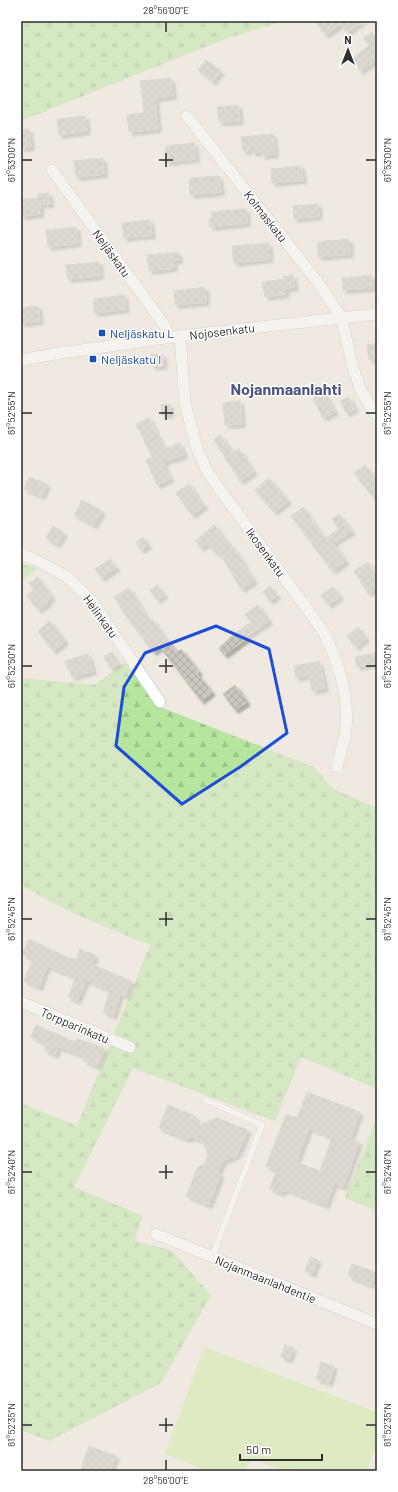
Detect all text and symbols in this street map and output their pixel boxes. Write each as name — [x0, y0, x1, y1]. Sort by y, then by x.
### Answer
text: 28°56'00"E — [143, 4, 189, 16]
north arrow — [328, 30, 368, 70]
text: N — [344, 33, 352, 46]
text: 61°53'00"N — [5, 138, 17, 182]
text: 61°53'00"N — [381, 138, 393, 182]
street label: Kolmaskatu — [242, 188, 290, 244]
street label: Neljäskatu — [90, 227, 134, 279]
street label: Nojosenkatu — [189, 320, 255, 342]
place label: Neljäskatu L — [110, 326, 174, 340]
marker: Neljäskatu L — [97, 328, 107, 338]
place label: Neljäskatu I — [101, 352, 161, 366]
marker: Neljäskatu I — [88, 354, 98, 364]
district label: Nojanmaanlahti — [230, 379, 342, 398]
text: 61°52'55"N — [5, 391, 17, 435]
text: 61°52'55"N — [381, 391, 393, 435]
street label: Ikosenkatu — [244, 525, 288, 579]
street label: Helinkatu — [81, 592, 121, 640]
text: 61°52'50"N — [5, 644, 17, 688]
text: 61°52'50"N — [381, 644, 393, 688]
text: 61°52'45"N — [5, 897, 17, 941]
text: 61°52'45"N — [381, 897, 393, 941]
street label: Torpparinkatu — [39, 1004, 111, 1046]
text: 61°52'40"N — [5, 1150, 17, 1194]
text: 61°52'40"N — [381, 1150, 393, 1194]
street label: Nojanmaanlahdentie — [214, 1252, 318, 1306]
text: 61°52'35"N — [5, 1403, 17, 1447]
text: 61°52'35"N — [381, 1403, 393, 1447]
scale bar — [240, 1436, 322, 1462]
text: 50 m — [246, 1442, 271, 1456]
text: 28°56'00"E — [143, 1474, 189, 1486]

